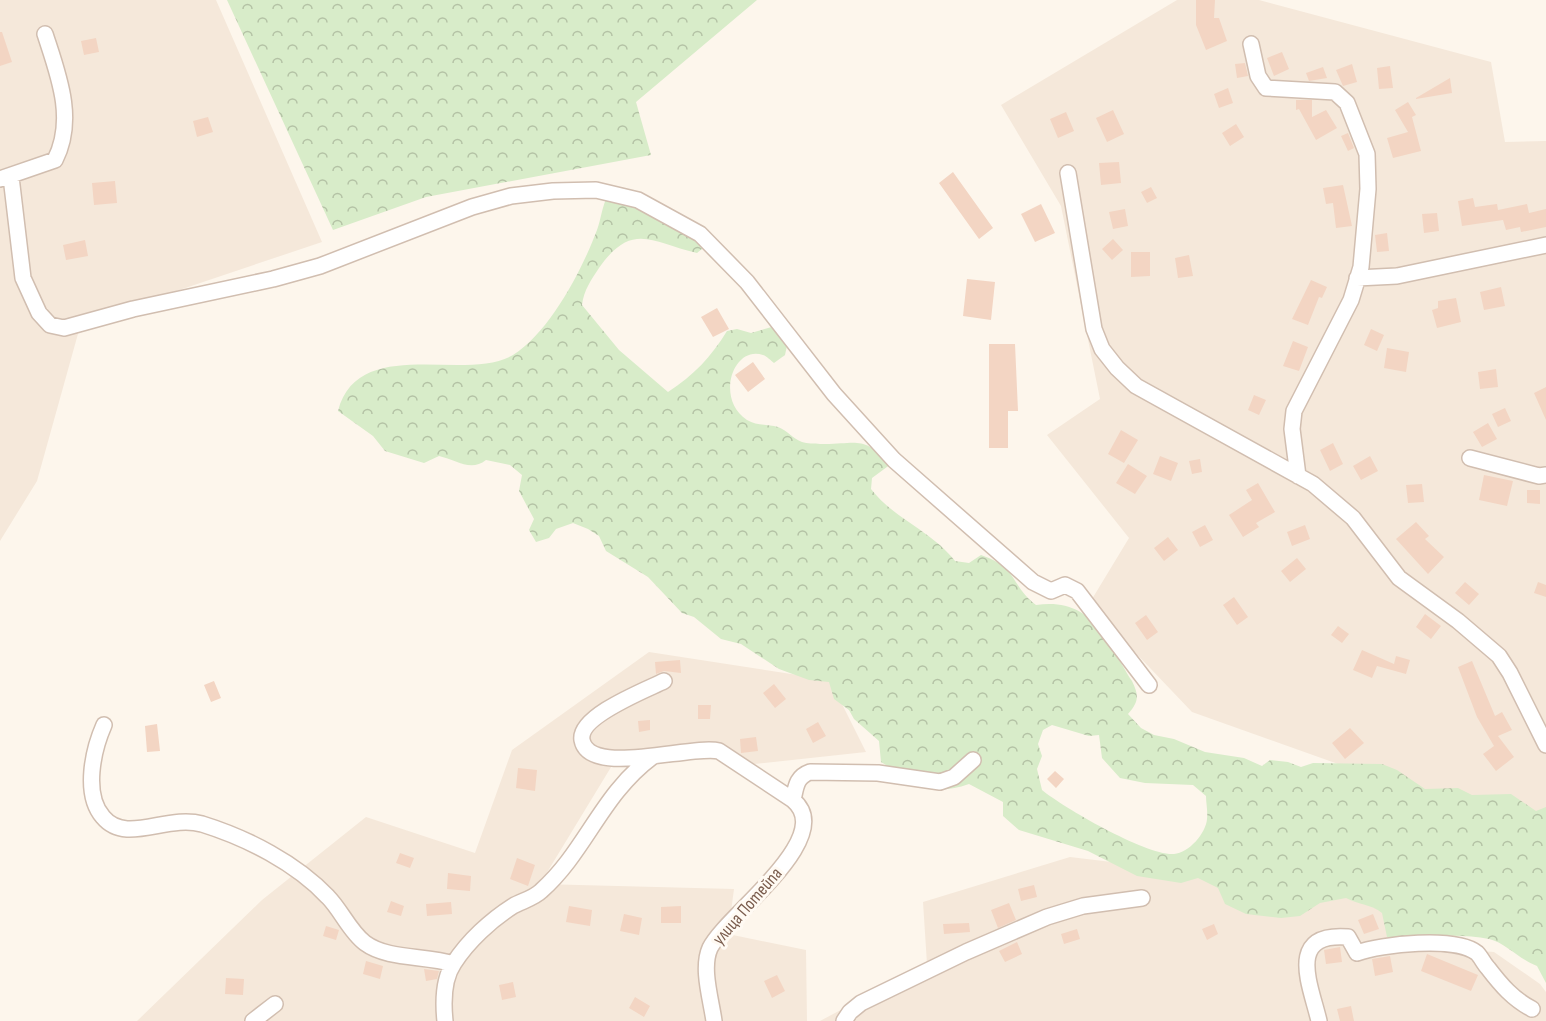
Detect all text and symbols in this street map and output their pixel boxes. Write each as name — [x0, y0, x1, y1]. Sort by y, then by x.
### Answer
street label: улица Потейпа — [708, 863, 787, 949]

